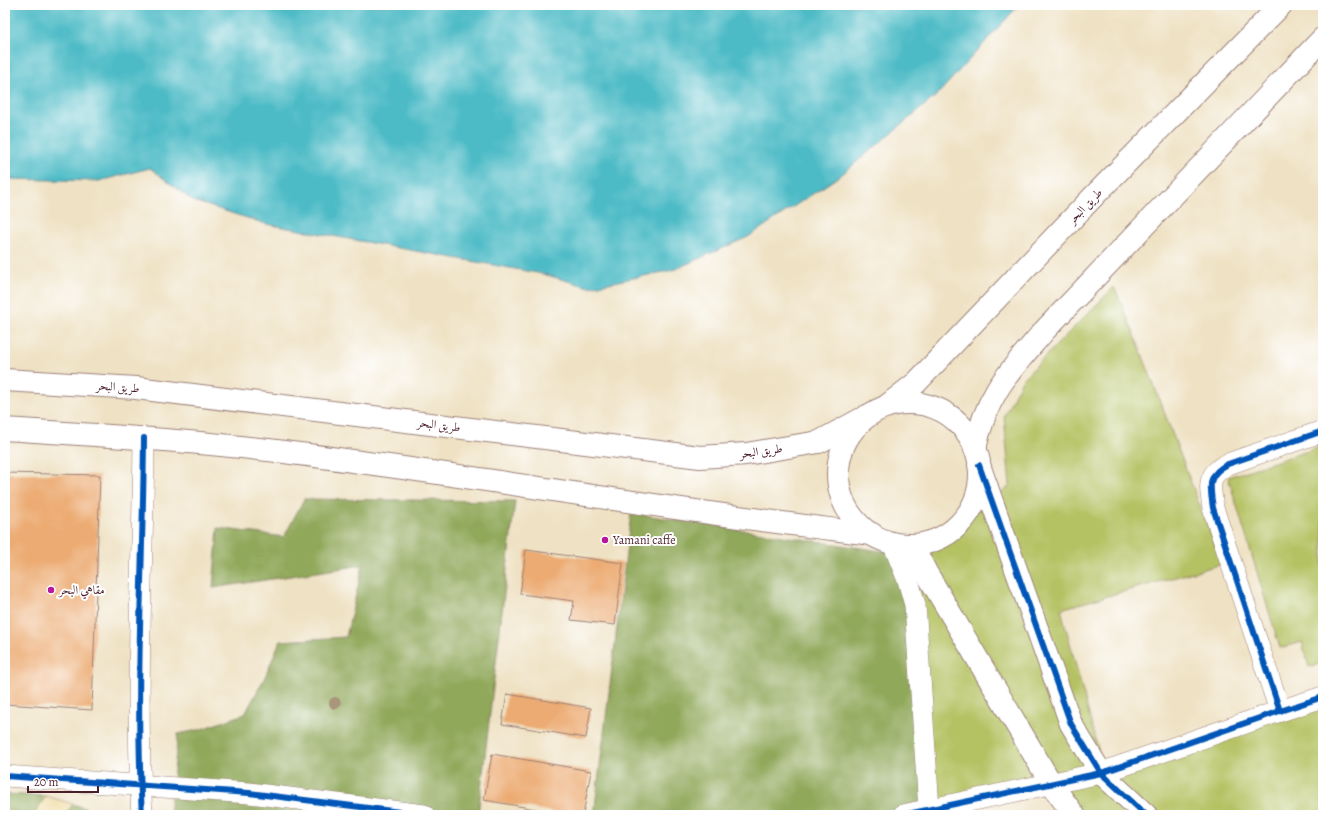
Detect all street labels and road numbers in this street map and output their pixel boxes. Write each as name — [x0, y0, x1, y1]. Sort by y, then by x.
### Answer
street label: طريق البحر — [1063, 185, 1106, 229]
street label: طريق البحر — [94, 377, 140, 397]
street label: طريق البحر — [414, 414, 462, 436]
street label: طريق البحر — [736, 440, 784, 462]

